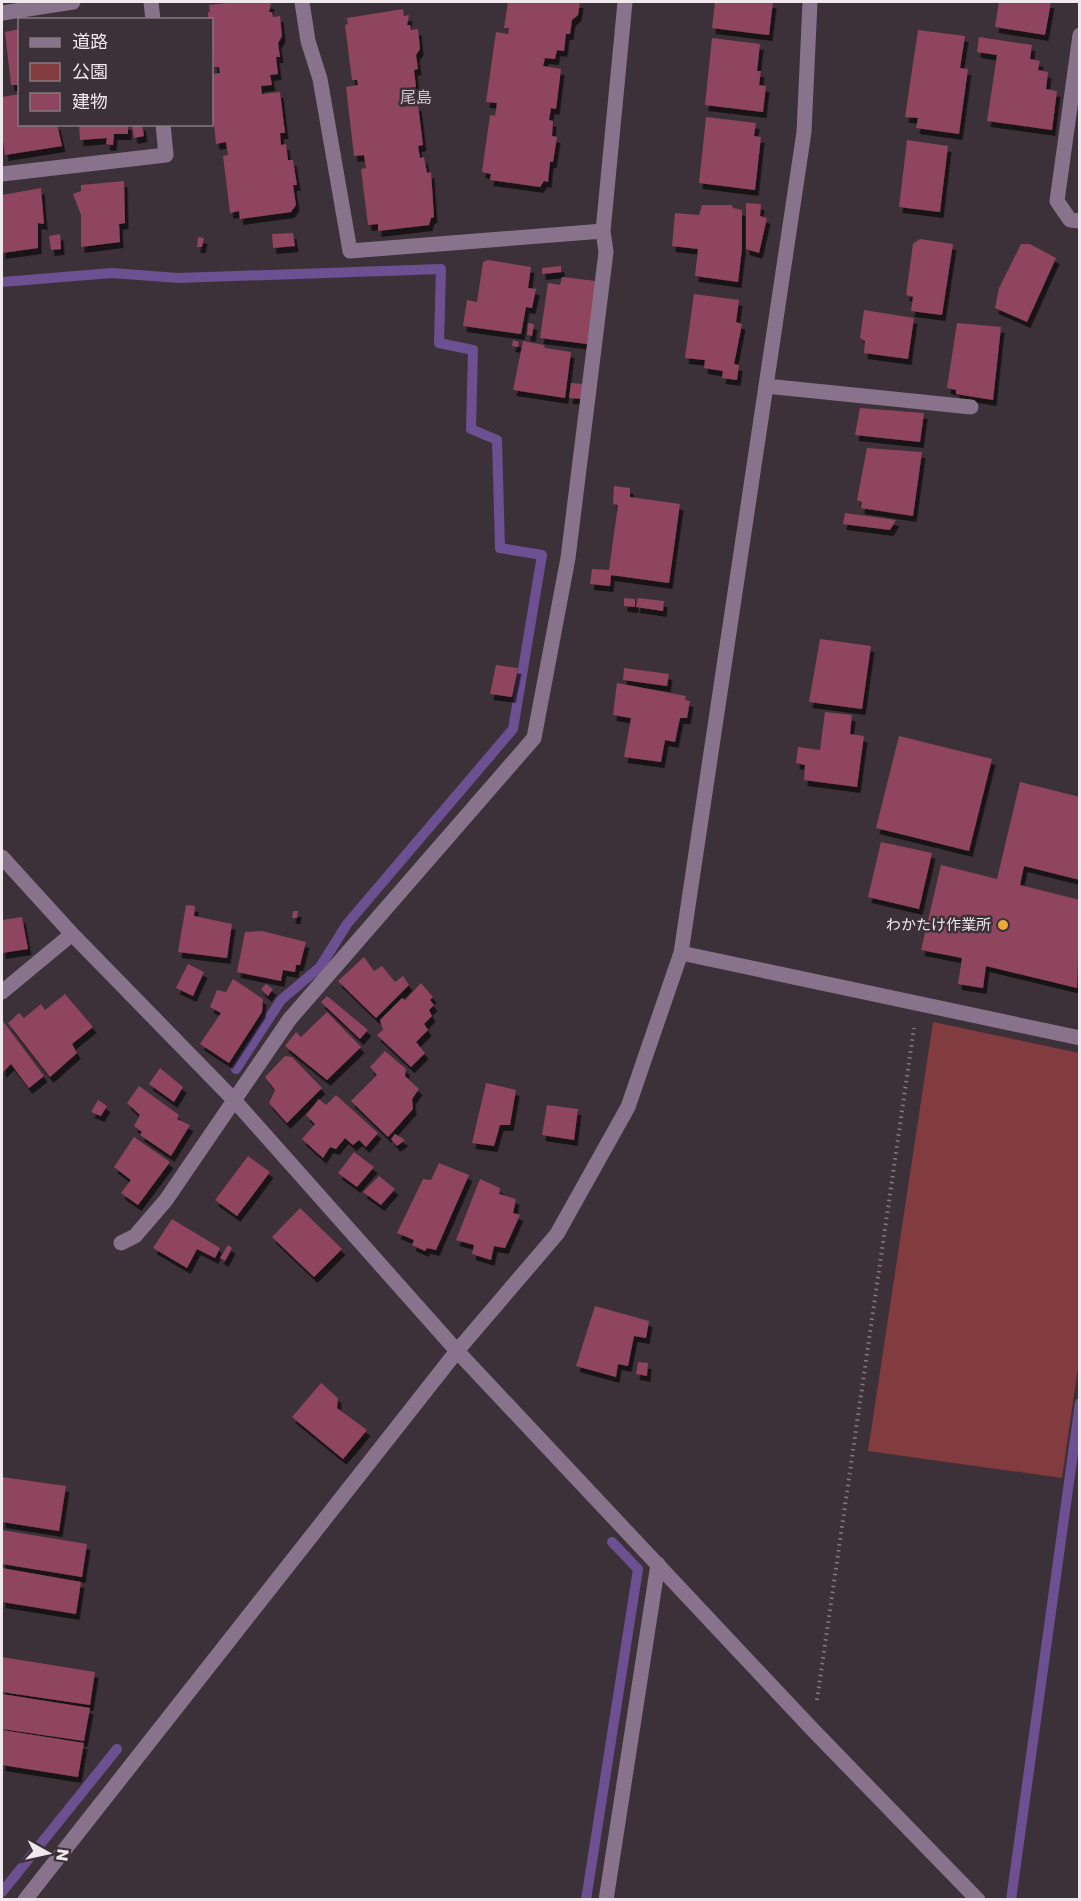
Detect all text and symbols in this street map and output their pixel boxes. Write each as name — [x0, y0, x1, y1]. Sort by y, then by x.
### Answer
legend — [18, 18, 213, 126]
text: 道路 — [72, 29, 108, 54]
text: 公園 — [72, 59, 108, 84]
district label: 尾島 — [400, 86, 432, 109]
text: 建物 — [72, 89, 108, 114]
place label: わかたけ作業所 — [886, 914, 991, 935]
marker: わかたけ作業所 — [996, 918, 1010, 932]
north arrow — [18, 1823, 78, 1883]
text: N — [50, 1847, 75, 1863]

